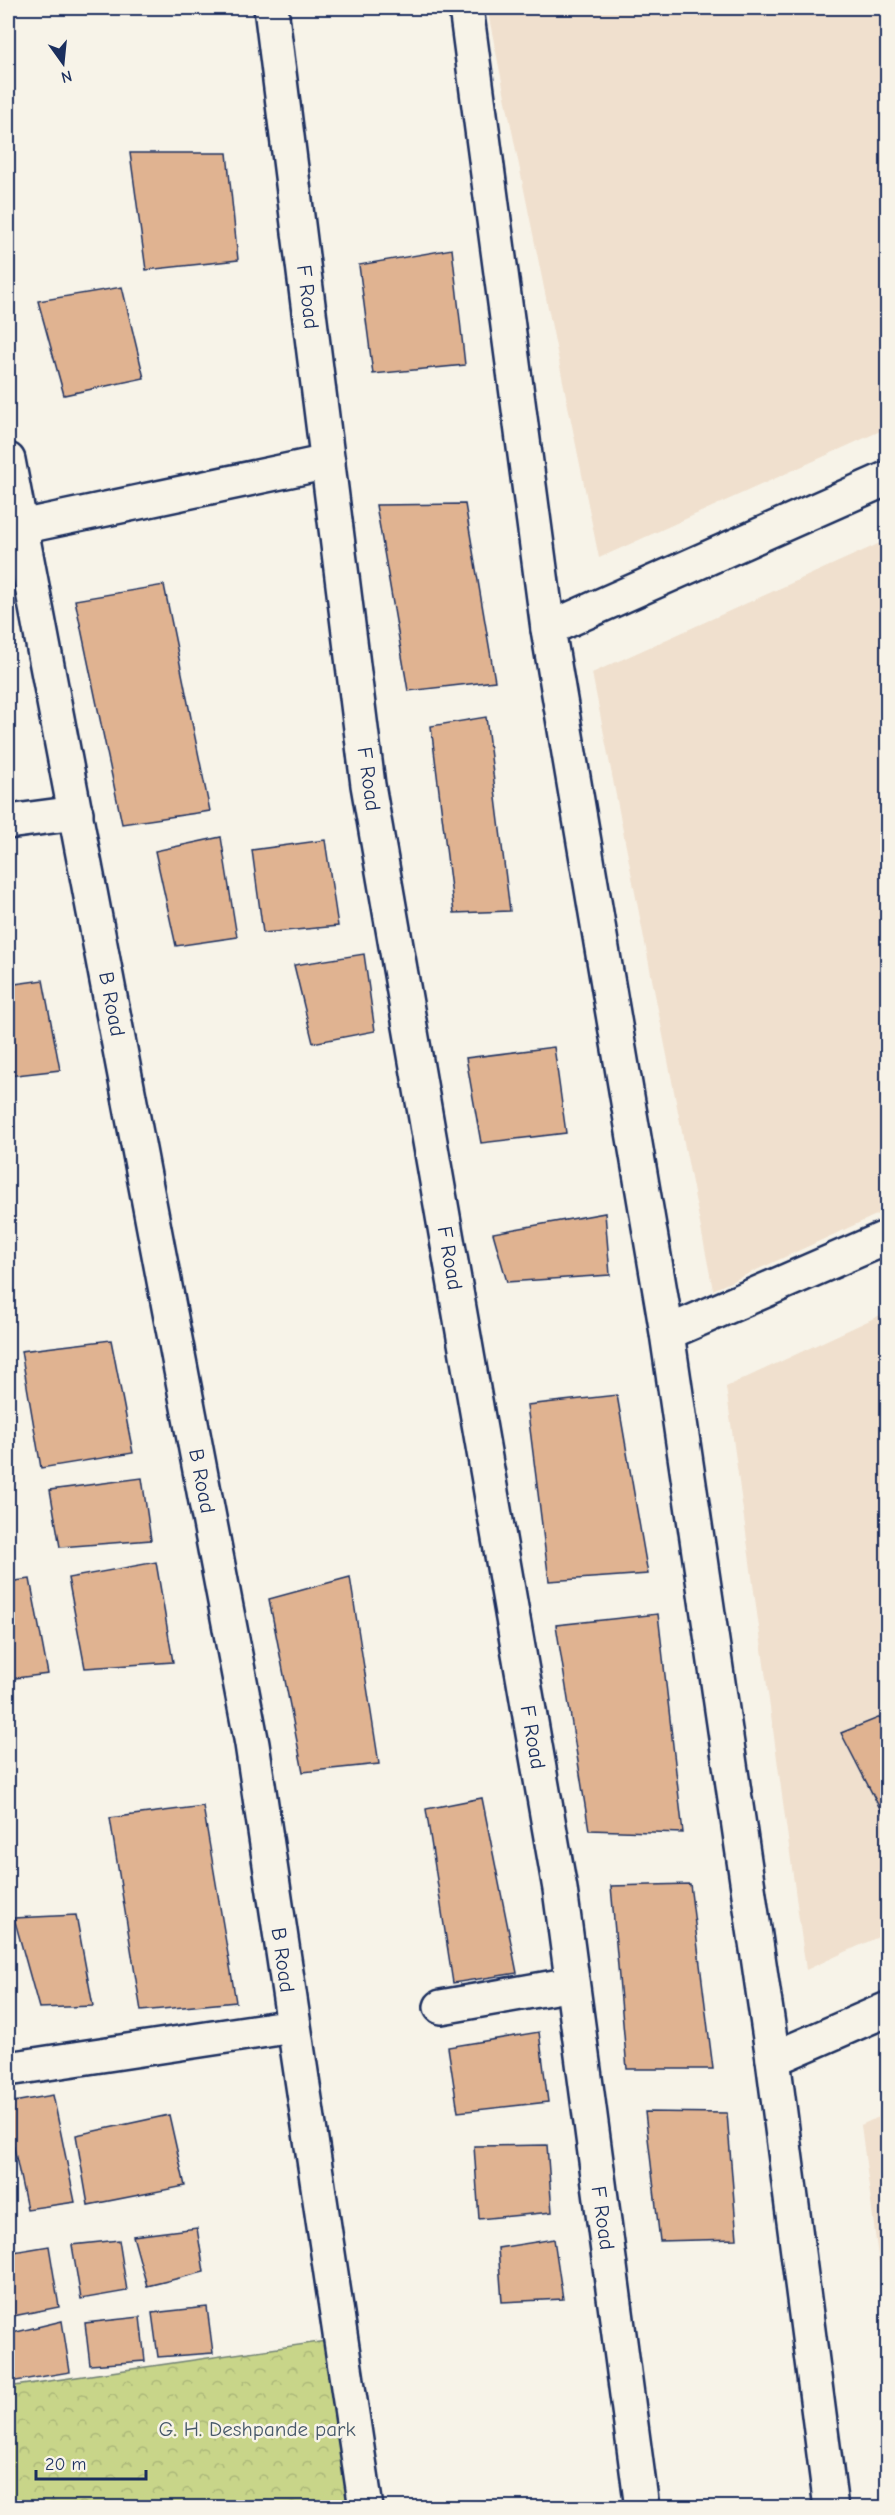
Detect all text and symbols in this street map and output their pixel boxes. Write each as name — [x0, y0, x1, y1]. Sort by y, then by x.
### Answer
north arrow — [33, 33, 93, 93]
text: N — [59, 66, 74, 87]
street label: F Road — [292, 264, 324, 330]
street label: F Road — [353, 745, 385, 813]
street label: B Road — [94, 970, 130, 1038]
street label: F Road — [433, 1224, 467, 1292]
street label: B Road — [184, 1447, 220, 1515]
street label: F Road — [516, 1703, 550, 1771]
street label: B Road — [267, 1926, 299, 1994]
street label: F Road — [587, 2184, 619, 2252]
park label: G. H. Deshpande park — [158, 2417, 356, 2441]
scale bar — [36, 2443, 146, 2481]
text: 20 m — [45, 2454, 86, 2475]

